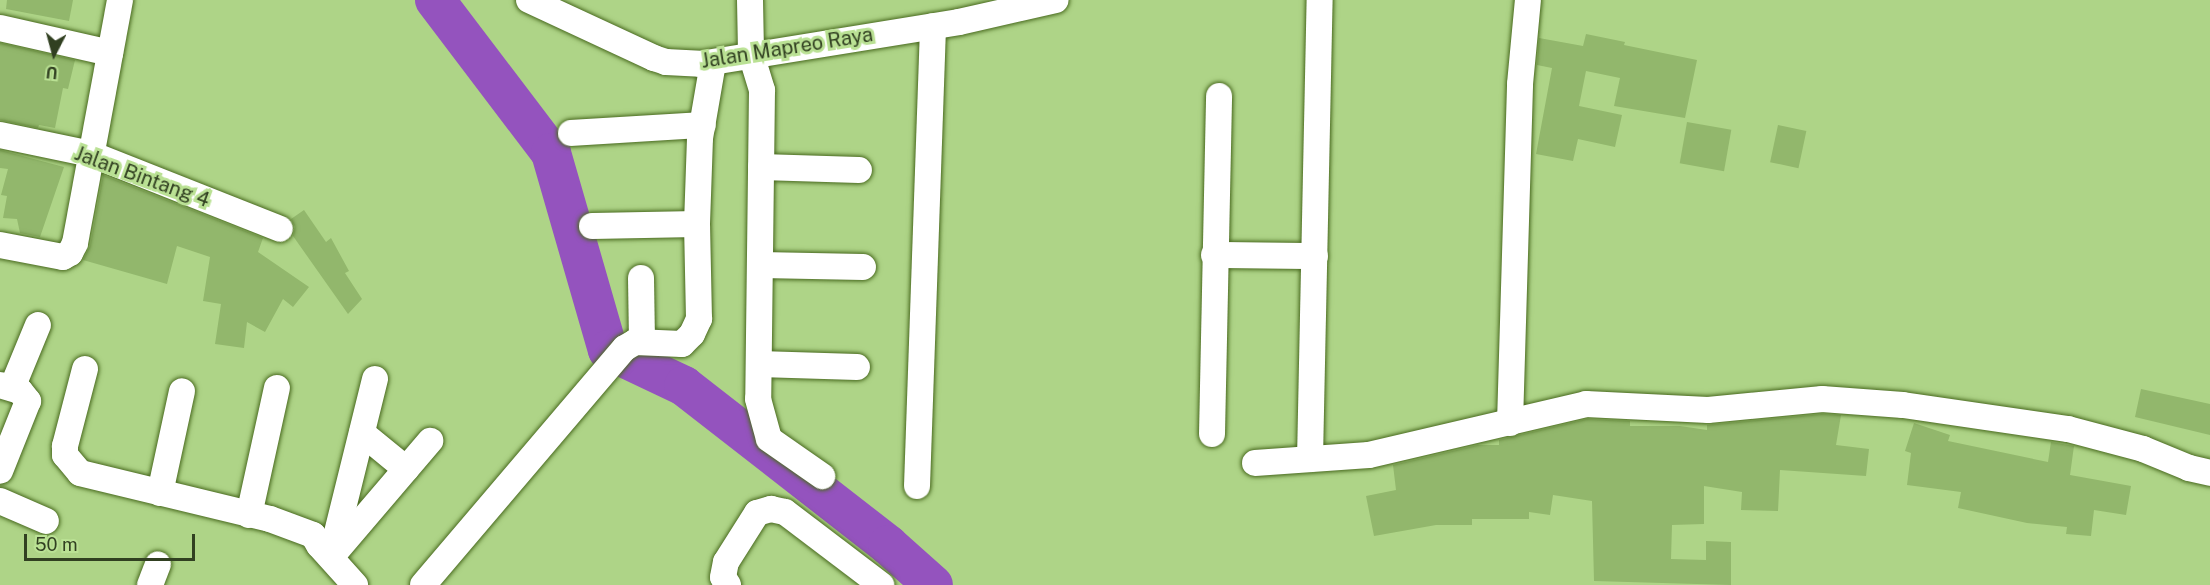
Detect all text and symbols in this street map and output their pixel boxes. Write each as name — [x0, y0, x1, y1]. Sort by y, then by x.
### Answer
street label: Jalan Mapreo Raya — [699, 23, 875, 73]
north arrow — [24, 24, 84, 84]
text: U — [45, 62, 59, 82]
street label: Jalan Bintang 4 — [71, 141, 213, 213]
scale bar — [27, 522, 198, 560]
text: 50 m — [35, 534, 78, 555]

